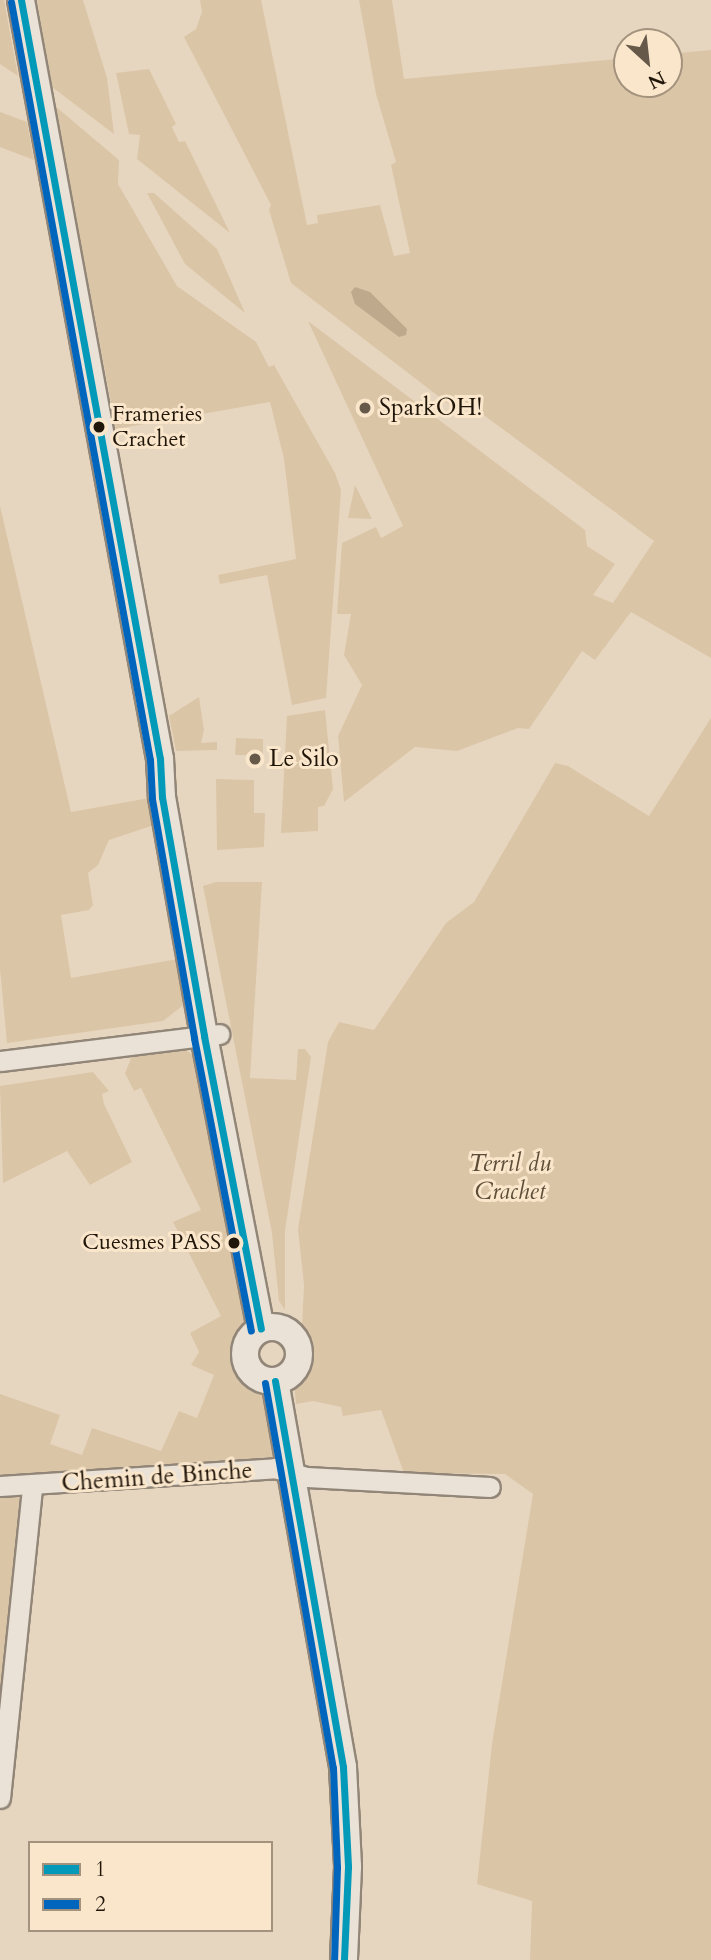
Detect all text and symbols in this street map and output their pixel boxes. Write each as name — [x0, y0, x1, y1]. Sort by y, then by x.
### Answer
north arrow — [613, 28, 683, 98]
text: N — [643, 65, 670, 95]
place label: SparkOH! — [379, 394, 482, 422]
marker: SparkOH! — [357, 400, 373, 416]
place label: Frameries Crachet — [112, 401, 202, 452]
marker: Frameries Crachet — [92, 420, 106, 434]
place label: Le Silo — [269, 745, 339, 773]
marker: Le Silo — [247, 751, 263, 767]
park label: Terril du Crachet — [469, 1150, 551, 1206]
place label: Cuesmes PASS — [82, 1230, 221, 1256]
marker: Cuesmes PASS — [227, 1236, 241, 1250]
street label: Chemin de Binche — [61, 1456, 253, 1498]
legend — [28, 1841, 273, 1932]
text: 1 — [95, 1855, 106, 1884]
text: 2 — [95, 1890, 106, 1919]

